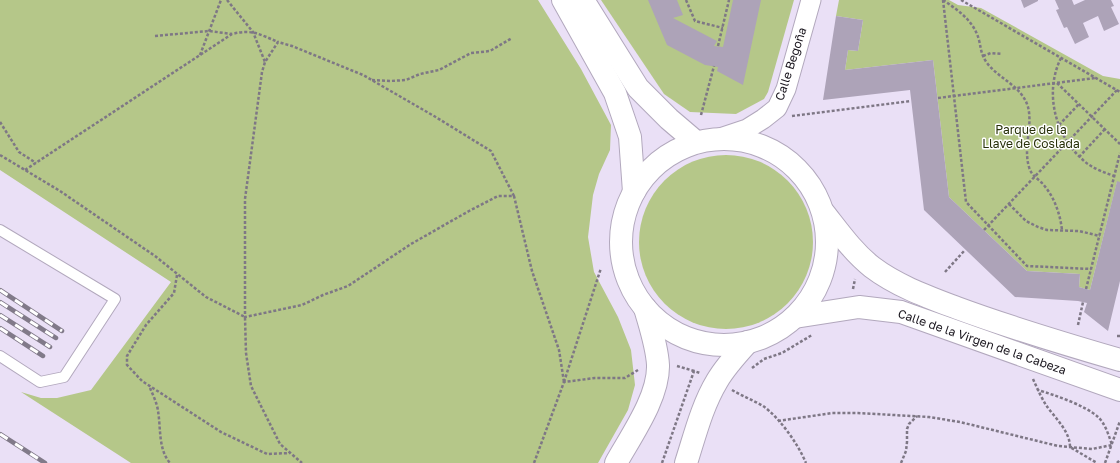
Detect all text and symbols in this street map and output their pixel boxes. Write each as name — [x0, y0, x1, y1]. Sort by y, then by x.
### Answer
street label: Calle Begoña — [772, 25, 809, 102]
park label: Parque de la Llave de Coslada — [982, 122, 1080, 151]
street label: Calle de la Virgen de la Cabeza — [896, 306, 1068, 377]

